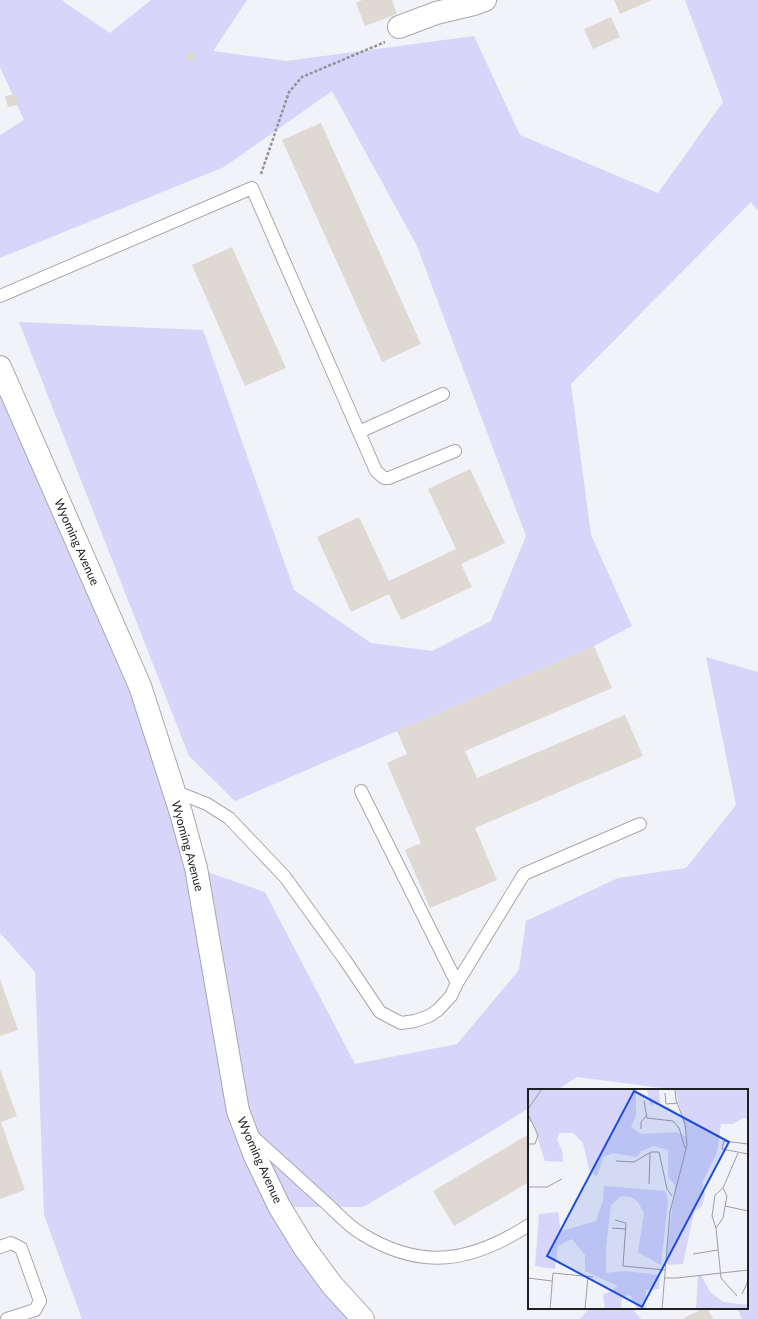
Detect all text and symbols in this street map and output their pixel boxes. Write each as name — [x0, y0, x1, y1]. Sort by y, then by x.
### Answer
street label: Wyoming Avenue — [51, 496, 103, 588]
street label: Wyoming Avenue — [169, 799, 207, 893]
inset map — [528, 1089, 748, 1309]
street label: Wyoming Avenue — [234, 1114, 286, 1206]

